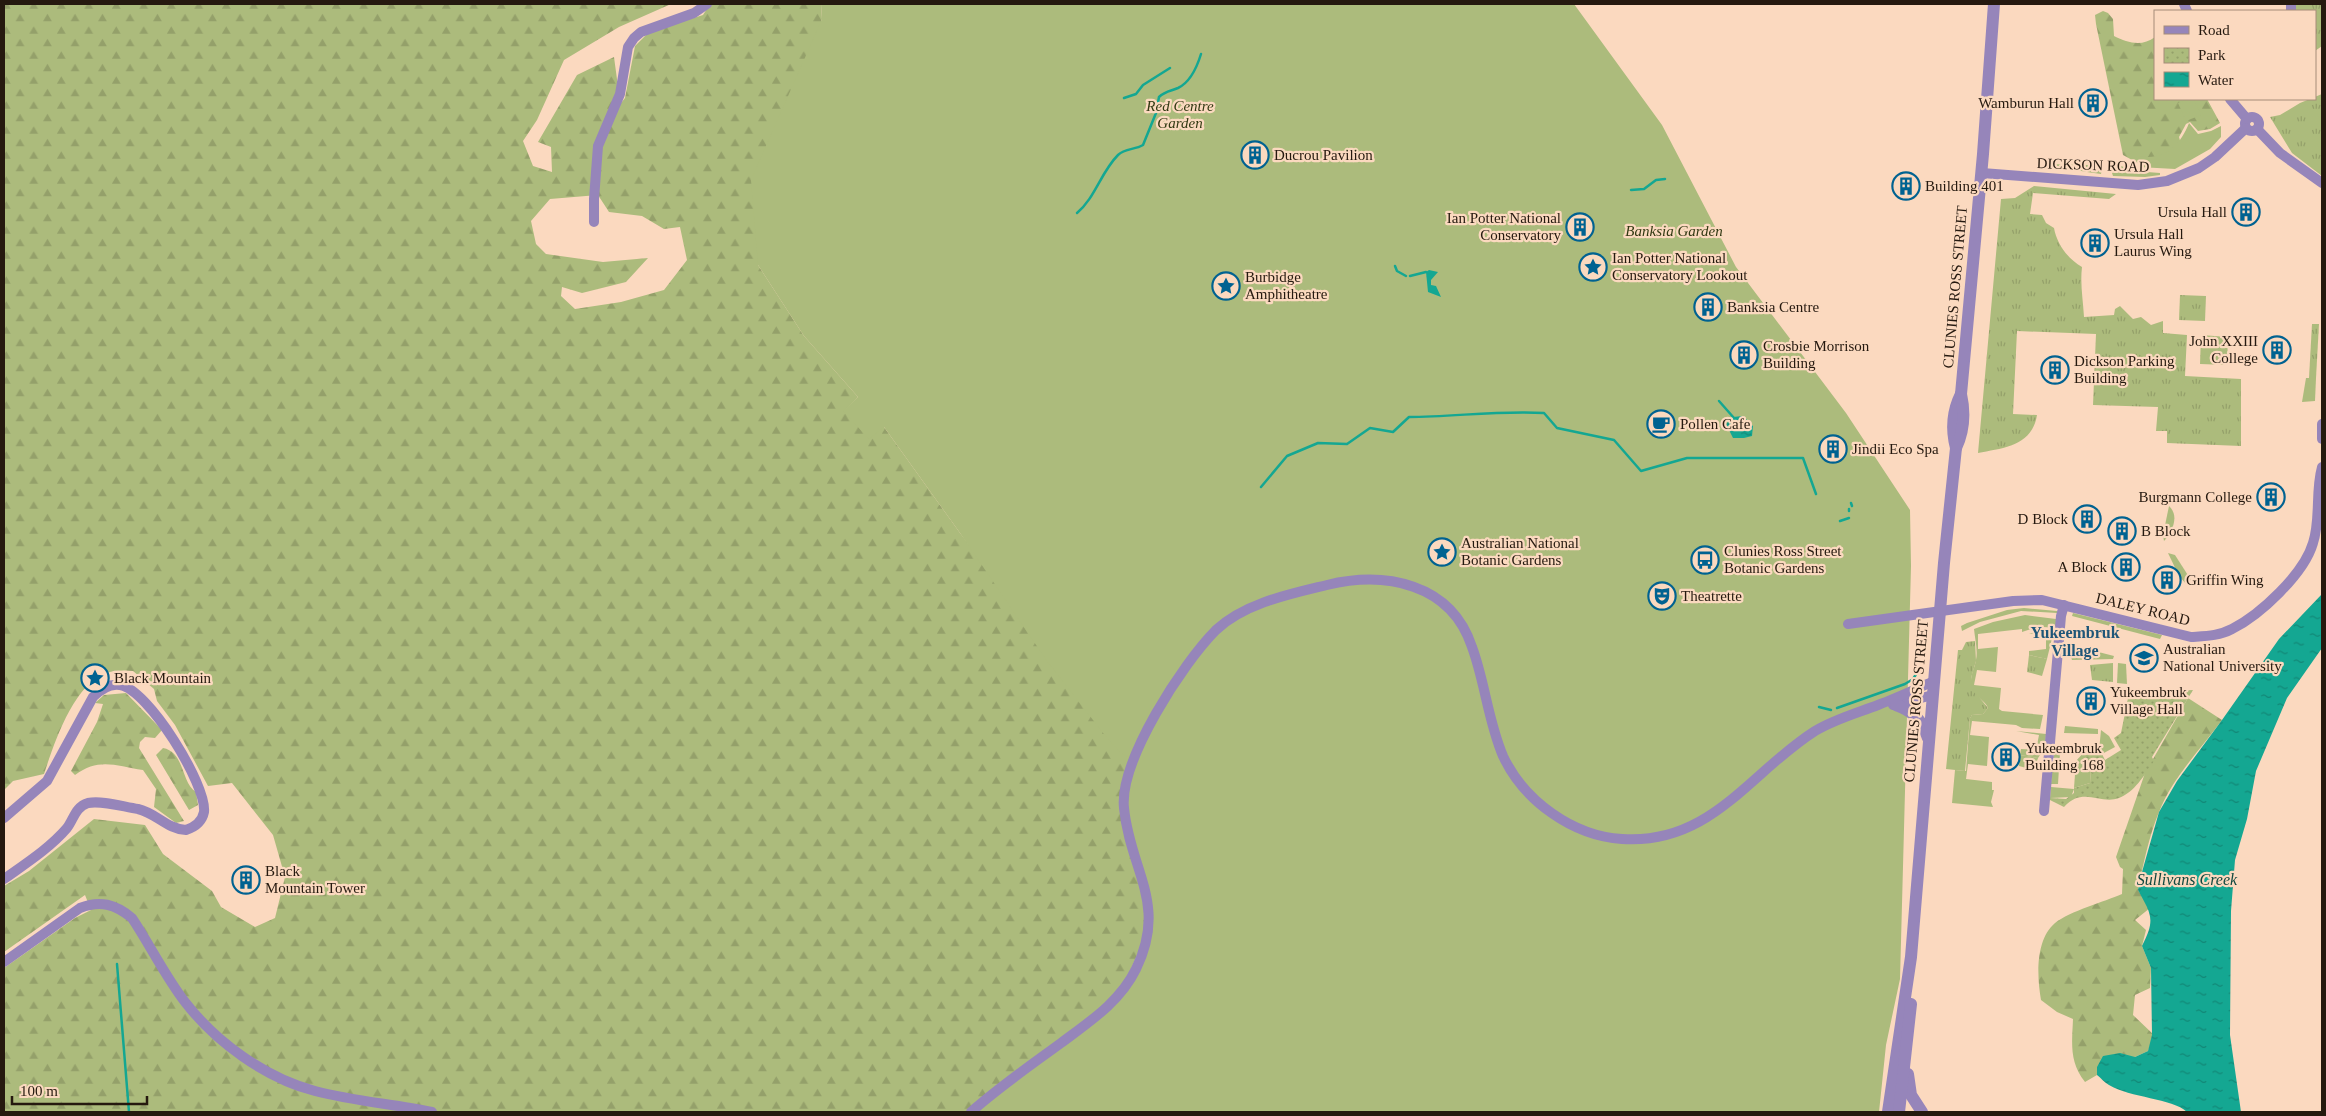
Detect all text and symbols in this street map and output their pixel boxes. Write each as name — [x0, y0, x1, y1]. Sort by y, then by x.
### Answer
legend — [2154, 10, 2316, 100]
text: Road — [2198, 22, 2230, 38]
text: Park — [2198, 47, 2226, 63]
text: Water — [2198, 72, 2233, 88]
building icon: Wamburun Hall — [2078, 88, 2108, 118]
place label: Wamburun Hall — [1978, 95, 2074, 111]
park label: Red Centre Garden — [1145, 98, 1214, 131]
building icon: Ducrou Pavilion — [1240, 140, 1270, 170]
place label: Ducrou Pavilion — [1274, 147, 1373, 163]
street label: DICKSON ROAD — [2036, 155, 2150, 175]
building icon: Building 401 — [1891, 171, 1921, 201]
place label: Building 401 — [1925, 178, 2004, 194]
building icon: Ursula Hall — [2231, 197, 2261, 227]
place label: Ursula Hall — [2157, 204, 2227, 220]
street label: CLUNIES ROSS STREET — [1940, 205, 1970, 369]
place label: Ian Potter National Conservatory — [1447, 210, 1561, 243]
building icon: Ian Potter National Conservatory — [1565, 212, 1595, 242]
park label: Banksia Garden — [1625, 223, 1723, 239]
place label: Ursula Hall Laurus Wing — [2114, 226, 2192, 259]
building icon: Ursula Hall Laurus Wing — [2080, 228, 2110, 258]
place label: Ian Potter National Conservatory Lookout — [1612, 250, 1748, 283]
place icon: Ian Potter National Conservatory Lookout — [1578, 252, 1608, 282]
place label: Burbidge Amphitheatre — [1245, 269, 1328, 302]
place icon: Burbidge Amphitheatre — [1211, 271, 1241, 301]
building icon: Banksia Centre — [1693, 292, 1723, 322]
place label: Banksia Centre — [1727, 299, 1819, 315]
place label: John XXIII College — [2189, 333, 2258, 366]
building icon: John XXIII College — [2262, 335, 2292, 365]
place label: Crosbie Morrison Building — [1763, 338, 1870, 371]
building icon: Crosbie Morrison Building — [1729, 340, 1759, 370]
place label: Dickson Parking Building — [2074, 353, 2175, 386]
building icon: Dickson Parking Building — [2040, 355, 2070, 385]
cafe icon: Pollen Cafe — [1646, 409, 1676, 439]
place label: Pollen Cafe — [1680, 416, 1751, 432]
building icon: Jindii Eco Spa — [1818, 434, 1848, 464]
place label: Jindii Eco Spa — [1852, 441, 1939, 457]
building icon: Burgmann College — [2256, 482, 2286, 512]
place label: Burgmann College — [2139, 489, 2252, 505]
building icon: D Block — [2072, 504, 2102, 534]
place label: D Block — [2018, 511, 2068, 527]
building icon: B Block — [2107, 516, 2137, 546]
place label: B Block — [2141, 523, 2191, 539]
place label: Australian National Botanic Gardens — [1461, 535, 1579, 568]
place icon: Australian National Botanic Gardens — [1427, 537, 1457, 567]
place label: Clunies Ross Street Botanic Gardens — [1724, 543, 1842, 576]
bus stop icon: Clunies Ross Street Botanic Gardens — [1690, 545, 1720, 575]
building icon: A Block — [2111, 552, 2141, 582]
place label: A Block — [2057, 559, 2107, 575]
building icon: Griffin Wing — [2152, 565, 2182, 595]
place label: Griffin Wing — [2186, 572, 2264, 588]
theatre icon: Theatrette — [1647, 581, 1677, 611]
place label: Theatrette — [1681, 588, 1742, 604]
street label: DALEY ROAD — [2094, 590, 2192, 628]
street label: CLUNIES ROSS STREET — [1901, 619, 1931, 783]
district label: Yukeembruk Village — [2030, 624, 2120, 660]
place label: Australian National University — [2163, 641, 2282, 674]
school or university icon: Australian National University — [2129, 643, 2159, 673]
place icon: Black Mountain — [80, 663, 110, 693]
place label: Black Mountain — [114, 670, 212, 686]
place label: Yukeembruk Village Hall — [2110, 684, 2187, 717]
building icon: Yukeembruk Village Hall — [2076, 686, 2106, 716]
place label: Yukeembruk Building 168 — [2025, 740, 2104, 773]
building icon: Yukeembruk Building 168 — [1991, 742, 2021, 772]
place label: Black Mountain Tower — [265, 863, 365, 896]
building icon: Black Mountain Tower — [231, 865, 261, 895]
water label: Sullivans Creek — [2137, 871, 2238, 888]
scale bar — [12, 1074, 148, 1106]
text: 100 m — [20, 1083, 58, 1099]

